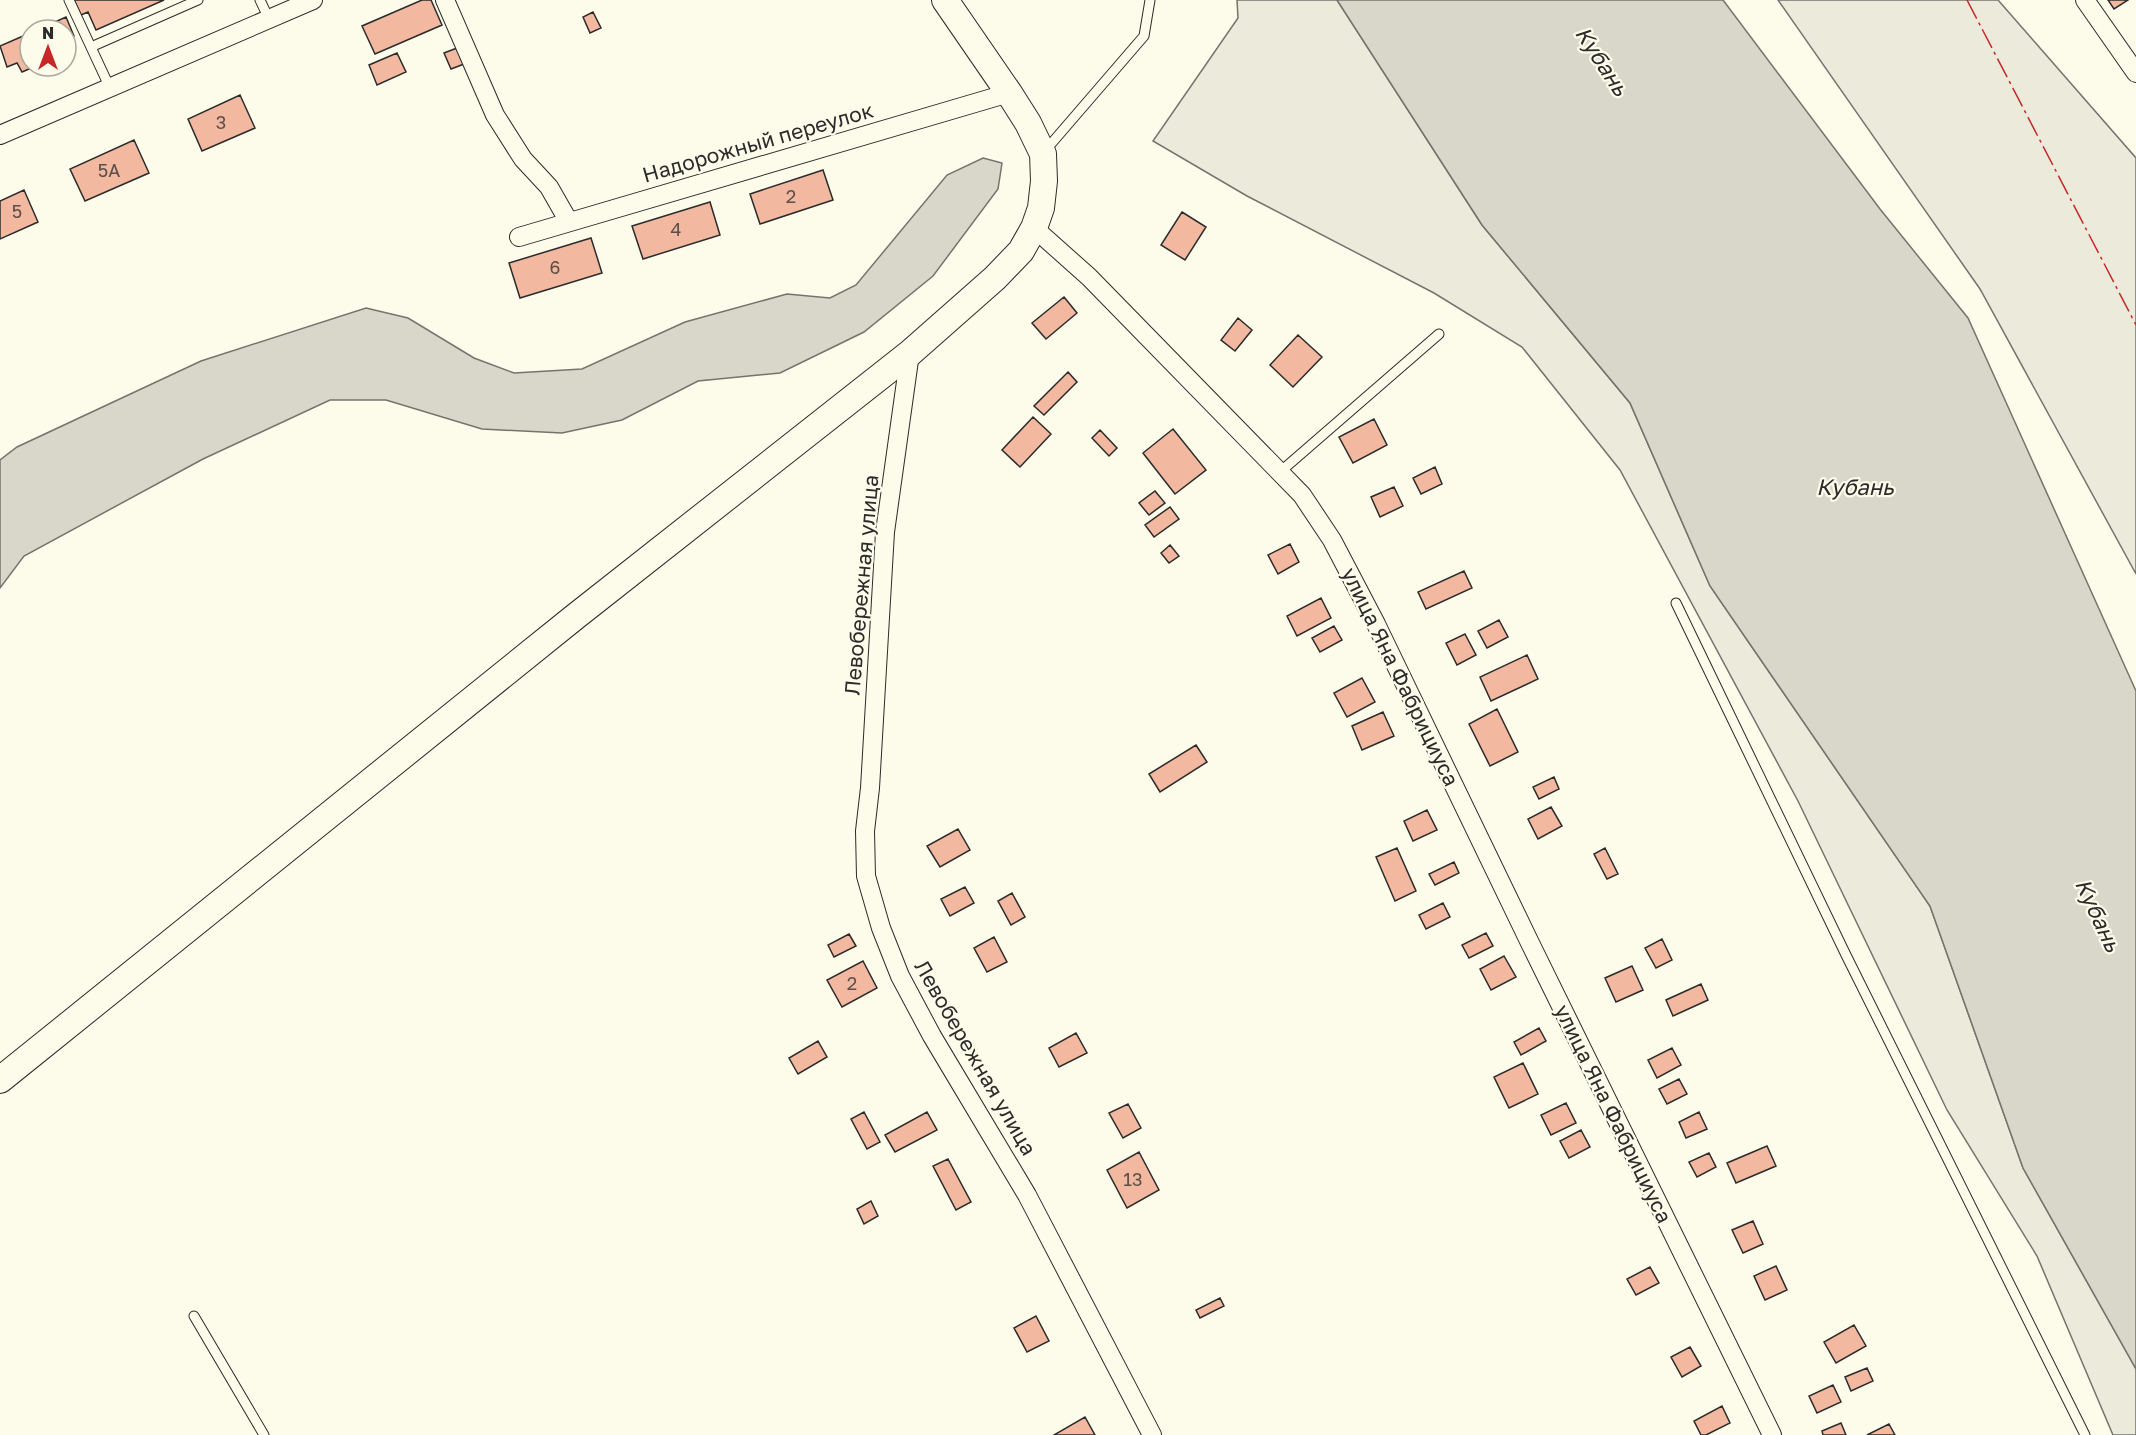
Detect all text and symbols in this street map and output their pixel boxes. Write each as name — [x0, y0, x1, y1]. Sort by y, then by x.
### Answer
north arrow — [18, 18, 78, 78]
water label: Кубань — [1570, 21, 1636, 102]
text: N — [42, 23, 54, 43]
street label: Надорожный переулок — [639, 97, 876, 187]
house number: 3 — [216, 111, 226, 133]
house number: 5А — [98, 159, 120, 181]
house number: 2 — [786, 185, 796, 207]
house number: 5 — [12, 200, 22, 222]
house number: 4 — [671, 218, 682, 240]
house number: 6 — [550, 256, 560, 278]
water label: Кубань — [1816, 473, 1895, 500]
street label: Левобережная улица — [838, 474, 884, 696]
street label: улица Яна Фабрициуса — [1337, 563, 1465, 790]
water label: Кубань — [2070, 874, 2128, 957]
street label: Левобережная улица — [909, 955, 1042, 1160]
house number: 2 — [847, 972, 857, 994]
street label: улица Яна Фабрициуса — [1550, 1000, 1678, 1227]
house number: 13 — [1123, 1168, 1143, 1190]

